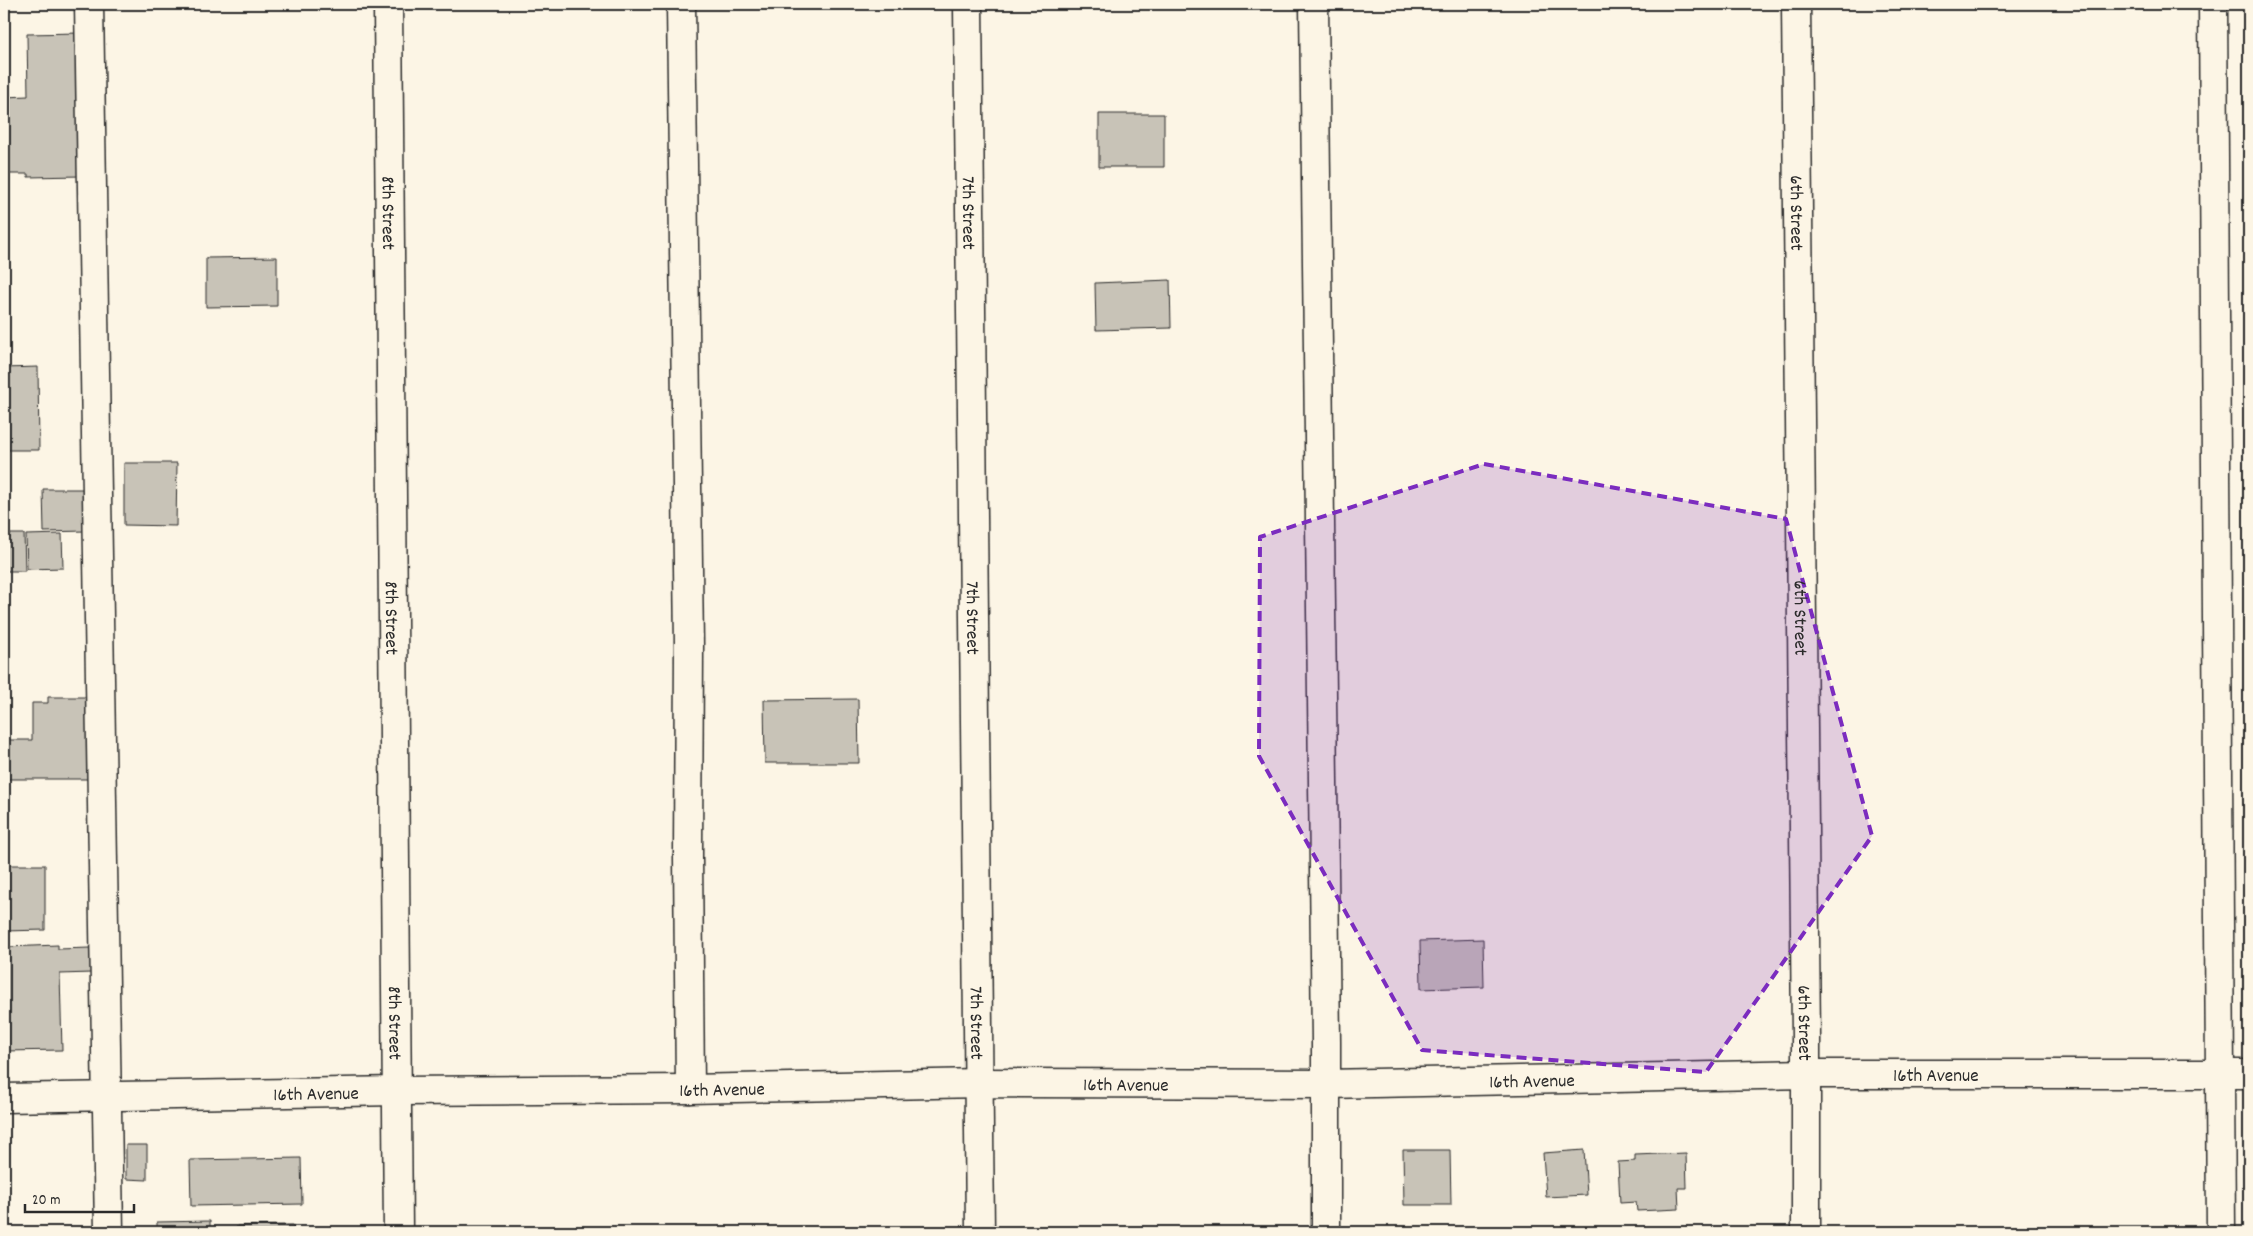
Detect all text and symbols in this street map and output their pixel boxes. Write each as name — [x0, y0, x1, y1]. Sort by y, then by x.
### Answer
street label: 6th Street — [1781, 175, 1808, 251]
street label: 8th Street — [372, 176, 400, 250]
street label: 7th Street — [953, 176, 980, 250]
street label: 6th Street — [1785, 580, 1812, 656]
street label: 8th Street — [376, 581, 403, 655]
street label: 7th Street — [957, 581, 984, 655]
street label: 6th Street — [1788, 985, 1816, 1061]
street label: 8th Street — [379, 986, 407, 1060]
street label: 7th Street — [961, 986, 988, 1060]
street label: 16th Avenue — [1893, 1064, 1979, 1091]
street label: 16th Avenue — [1489, 1069, 1575, 1098]
street label: 16th Avenue — [1083, 1073, 1169, 1101]
street label: 16th Avenue — [679, 1077, 765, 1106]
street label: 16th Avenue — [273, 1082, 359, 1110]
scale bar — [25, 1181, 134, 1213]
text: 20 m — [32, 1190, 60, 1212]

